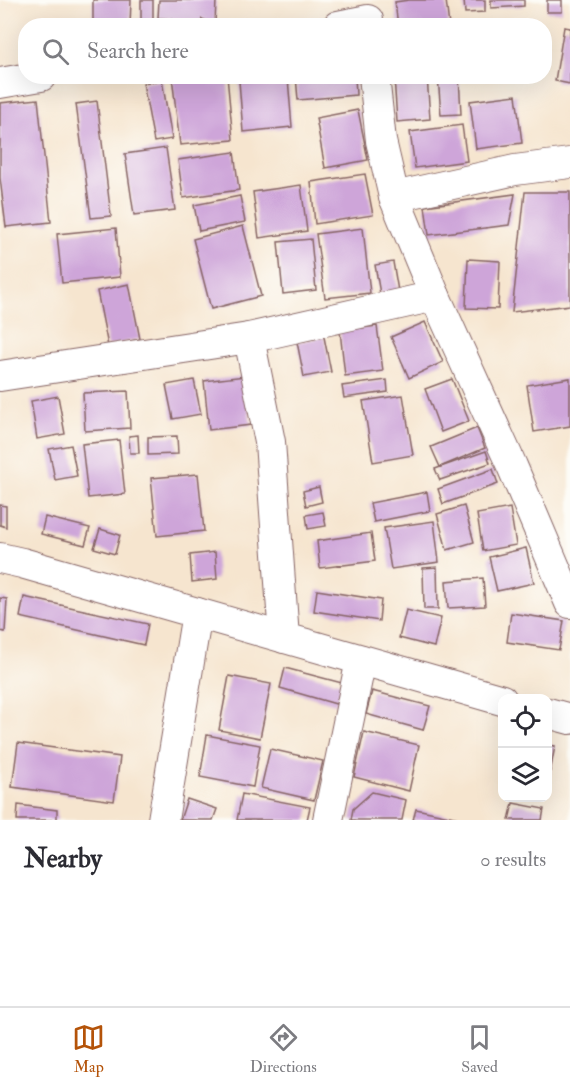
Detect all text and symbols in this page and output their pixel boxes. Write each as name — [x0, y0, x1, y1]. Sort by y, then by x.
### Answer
search box — [18, 18, 552, 84]
icon: search — [39, 35, 72, 68]
text: Search here — [87, 37, 189, 65]
map controls — [498, 694, 552, 802]
button: locate — [498, 694, 552, 748]
button: layers — [498, 748, 552, 802]
text: Nearby — [24, 843, 102, 875]
text: 0 results — [480, 847, 546, 872]
tab: Map — [72, 1021, 105, 1077]
tab: Directions — [250, 1021, 317, 1077]
tab: Saved — [461, 1021, 498, 1077]

